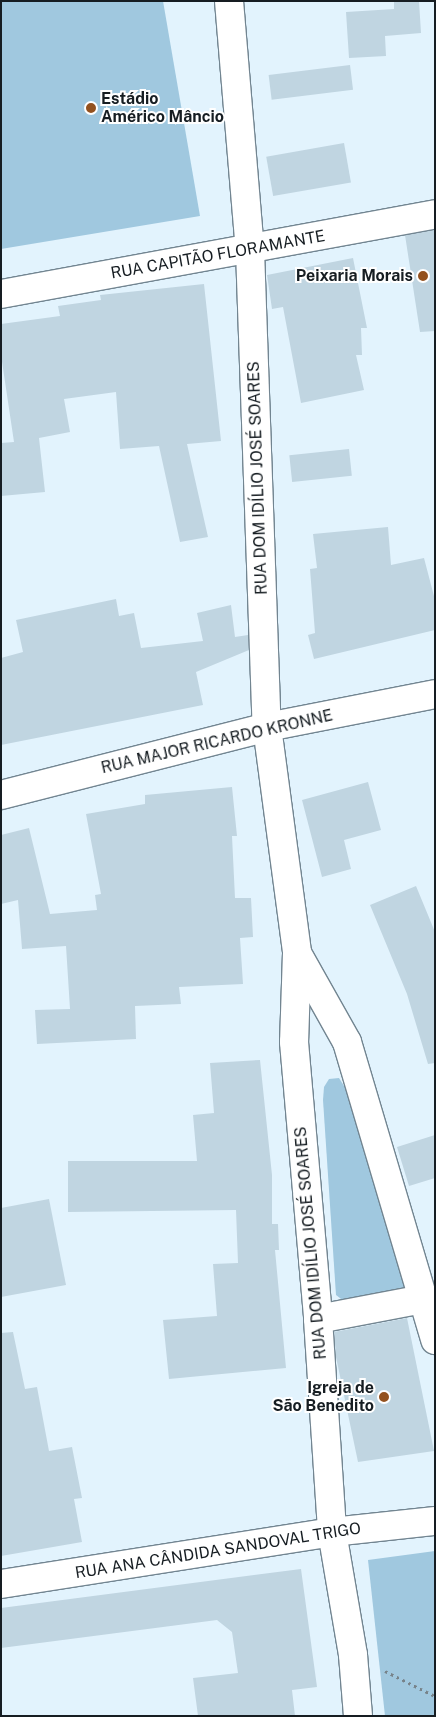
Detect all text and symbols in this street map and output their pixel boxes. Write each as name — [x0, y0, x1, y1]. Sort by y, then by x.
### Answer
place label: Estádio Américo Mâncio — [101, 89, 224, 127]
marker: Estádio Américo Mâncio — [85, 102, 97, 114]
street label: RUA CAPITÃO FLORAMANTE — [109, 227, 327, 283]
place label: Peixaria Morais — [296, 266, 413, 286]
marker: Peixaria Morais — [417, 270, 429, 282]
street label: RUA DOM IDÍLIO JOSÉ SOARES — [244, 361, 272, 595]
street label: RUA MAJOR RICARDO KRONNE — [99, 706, 335, 778]
street label: RUA DOM IDÍLIO JOSÉ SOARES — [291, 1126, 331, 1360]
place label: Igreja de São Benedito — [273, 1378, 374, 1416]
marker: Igreja de São Benedito — [378, 1391, 390, 1403]
street label: RUA ANA CÂNDIDA SANDOVAL TRIGO — [74, 1519, 362, 1583]

